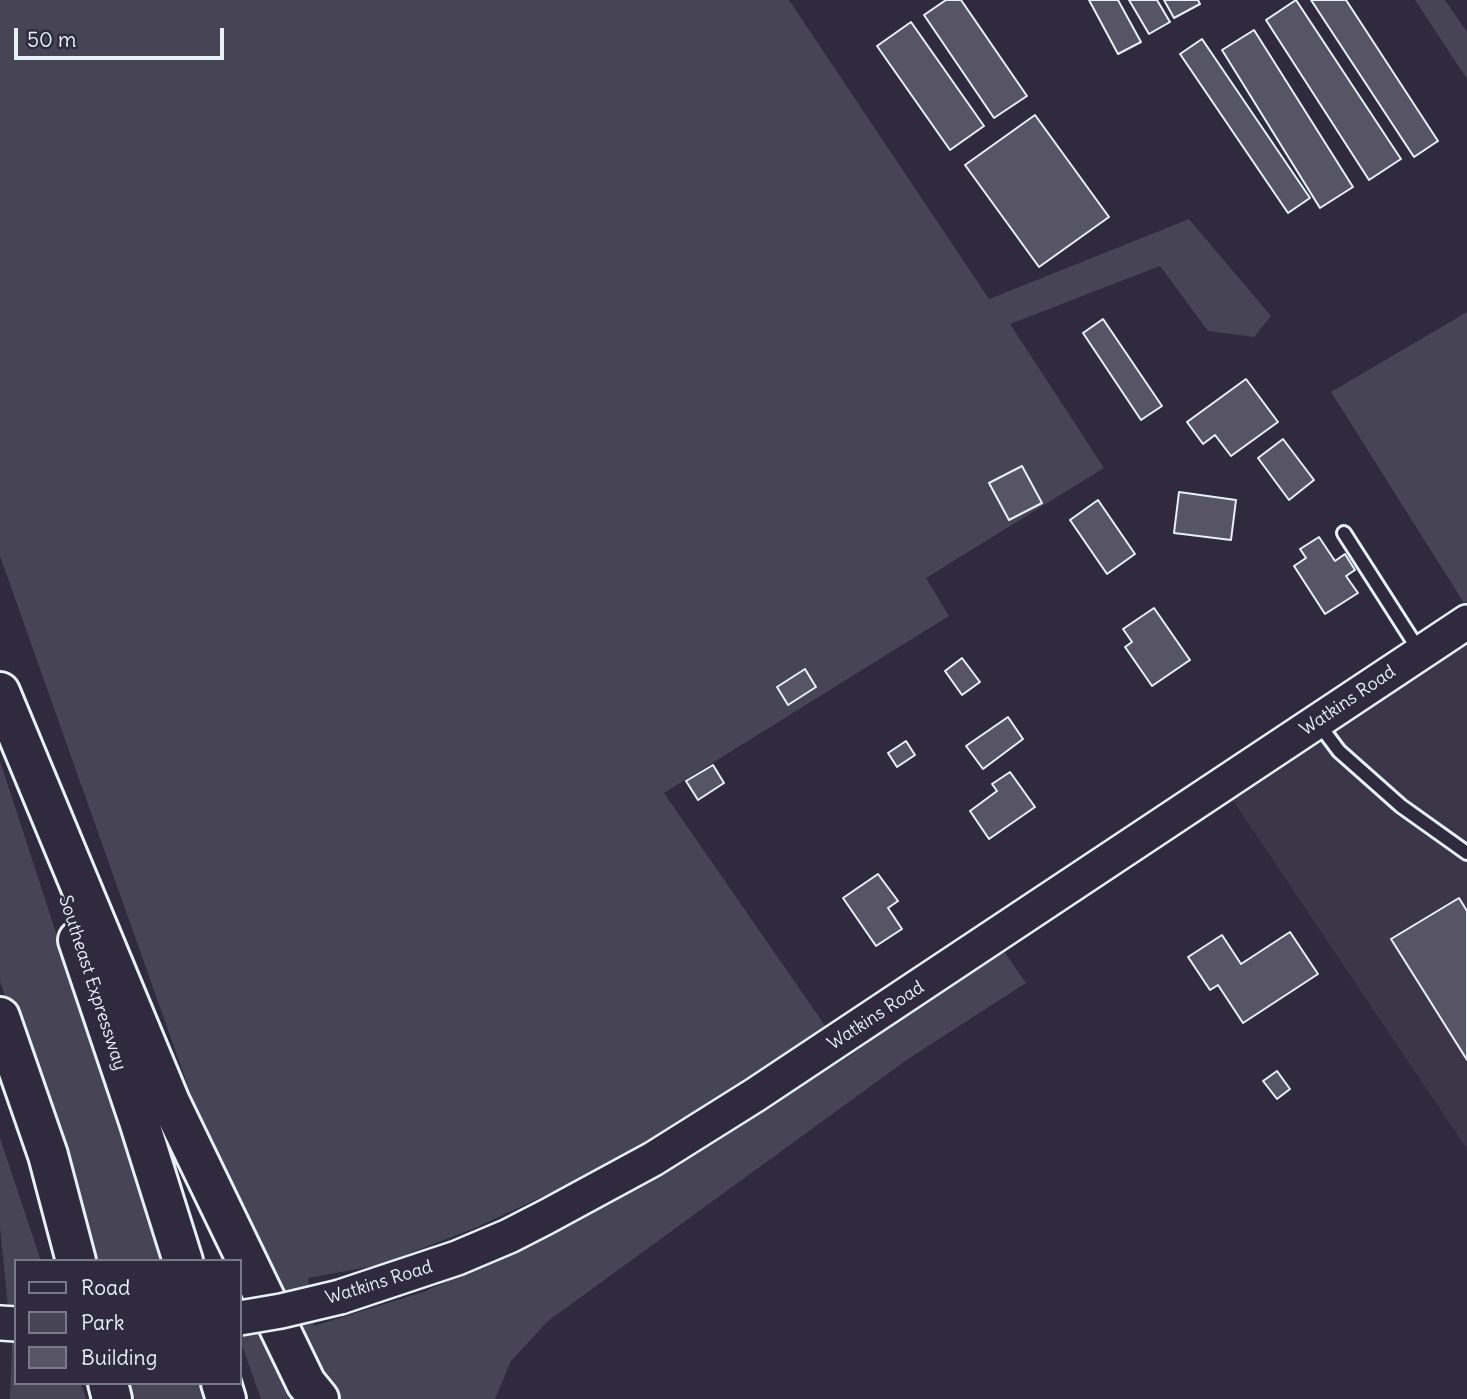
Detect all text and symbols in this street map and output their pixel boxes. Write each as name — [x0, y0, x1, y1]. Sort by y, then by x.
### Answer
scale bar — [18, 14, 228, 58]
text: 50 m — [27, 26, 76, 53]
street label: Watkins Road — [1296, 661, 1400, 741]
street label: Southeast Expressway — [54, 893, 130, 1073]
street label: Watkins Road — [824, 977, 928, 1055]
street label: Watkins Road — [323, 1257, 435, 1309]
legend — [14, 1259, 242, 1385]
text: Road — [81, 1274, 130, 1301]
text: Park — [81, 1309, 124, 1336]
text: Building — [81, 1344, 157, 1371]

